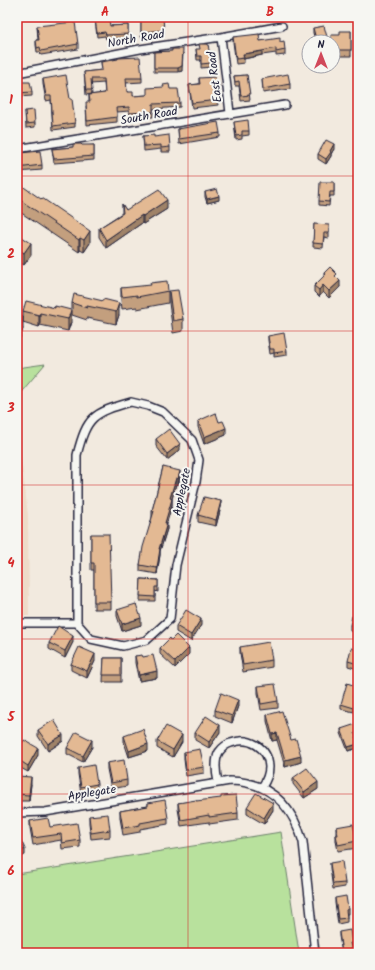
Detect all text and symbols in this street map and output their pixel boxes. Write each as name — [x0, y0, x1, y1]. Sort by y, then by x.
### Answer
text: A — [101, 2, 109, 23]
text: B — [266, 2, 274, 23]
street label: North Road — [106, 24, 167, 53]
north arrow — [301, 34, 341, 74]
text: N — [318, 36, 325, 54]
street label: East Road — [202, 49, 228, 104]
text: 1 — [9, 90, 13, 111]
street label: South Road — [119, 101, 180, 130]
text: 2 — [7, 244, 15, 265]
text: 3 — [6, 398, 15, 419]
street label: Applegate — [168, 466, 196, 518]
text: 4 — [7, 553, 15, 574]
text: 5 — [7, 707, 16, 728]
street label: Applegate — [67, 780, 118, 806]
text: 6 — [7, 861, 15, 882]

